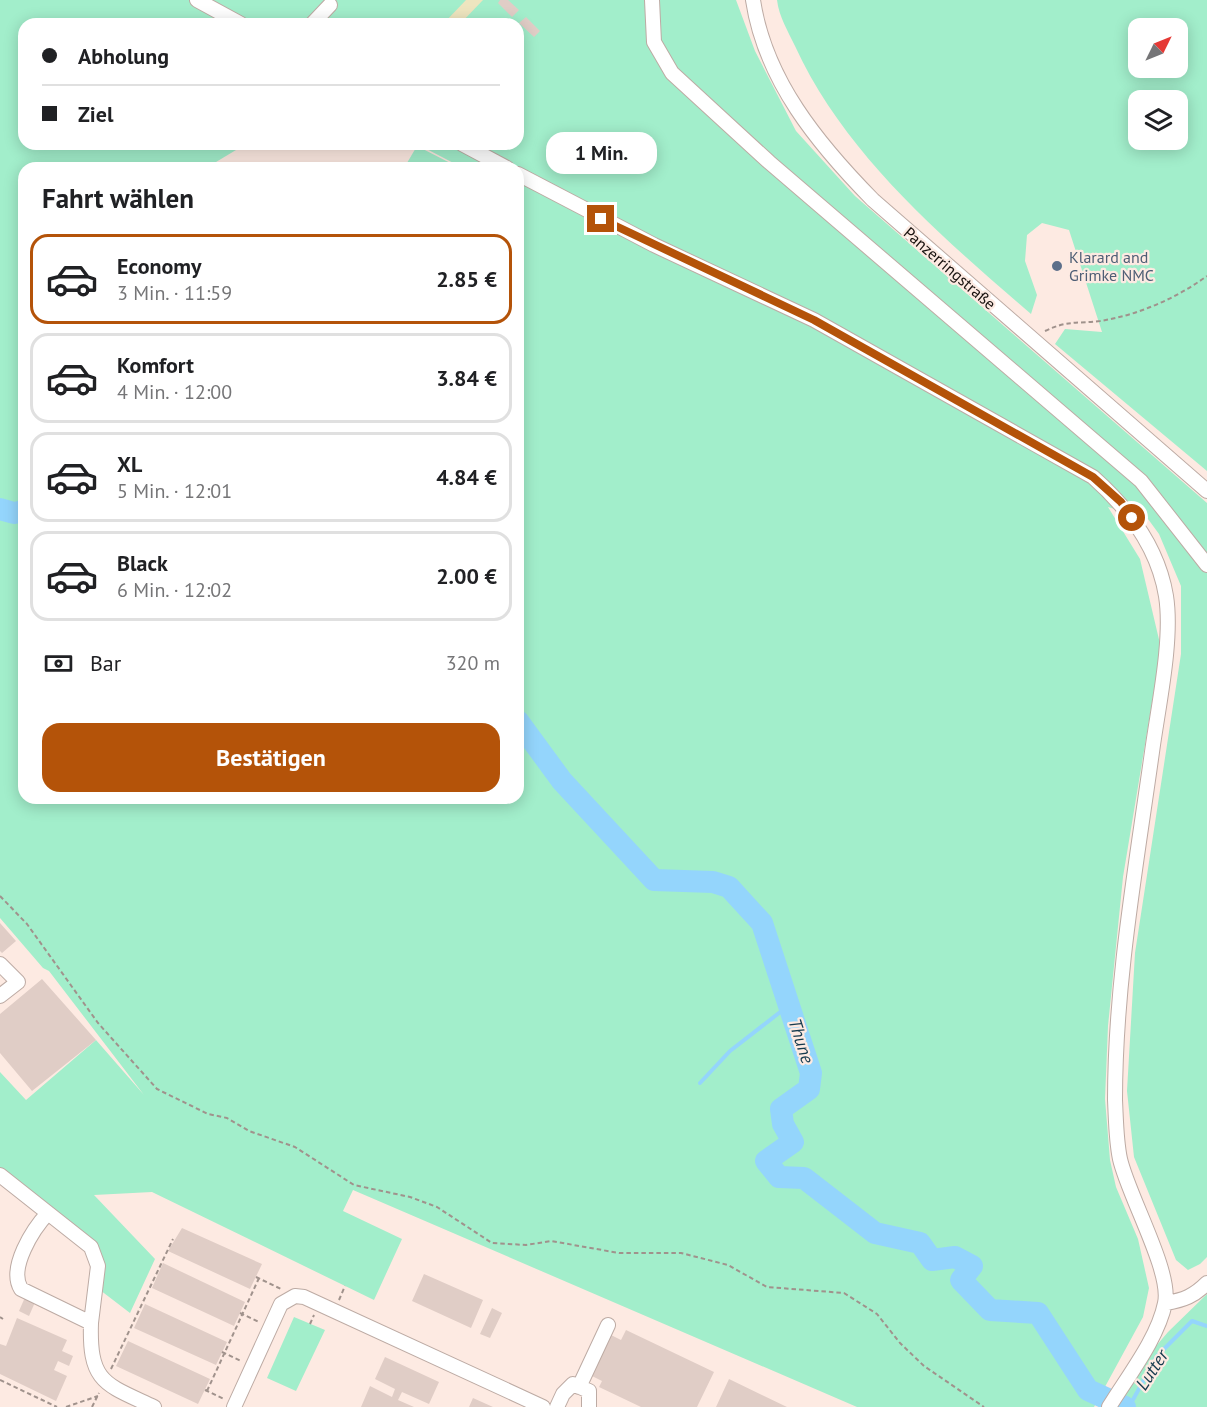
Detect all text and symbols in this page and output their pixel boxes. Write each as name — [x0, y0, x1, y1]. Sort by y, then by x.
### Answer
north arrow — [1128, 18, 1188, 78]
map controls — [1128, 18, 1188, 150]
text: Abholung — [78, 42, 169, 70]
button: layers — [1128, 90, 1188, 150]
text: Ziel — [78, 100, 113, 128]
callout: 1 Min. — [546, 132, 656, 174]
text: 1 Min. — [575, 140, 628, 166]
text: Fahrt wählen — [42, 181, 194, 215]
route end — [587, 205, 614, 232]
street label: Panzerringstraße — [900, 222, 1000, 314]
place label: Klarard and Grimke NMC — [1069, 247, 1154, 285]
icon: car — [45, 252, 99, 306]
text: Economy — [117, 252, 201, 280]
marker: Klarard and Grimke NMC — [1050, 259, 1064, 273]
text: 2.85 € — [436, 265, 497, 293]
text: 3 Min. · 11:59 — [117, 280, 232, 306]
icon: car — [45, 351, 99, 405]
text: Komfort — [117, 351, 194, 379]
text: 3.84 € — [436, 364, 497, 392]
text: 4 Min. · 12:00 — [117, 379, 232, 405]
icon: car — [45, 450, 99, 504]
text: XL — [117, 450, 142, 478]
text: 4.84 € — [436, 463, 497, 491]
text: 5 Min. · 12:01 — [117, 478, 232, 504]
route start — [1118, 504, 1145, 531]
icon: car — [45, 549, 99, 603]
text: Black — [117, 549, 168, 577]
text: 2.00 € — [436, 562, 497, 590]
text: 6 Min. · 12:02 — [117, 577, 232, 603]
icon: cash — [42, 647, 75, 680]
text: Bar — [90, 649, 121, 677]
text: 320 m — [446, 650, 500, 676]
button: Bestätigen — [42, 723, 500, 792]
water label: Thune — [783, 1015, 820, 1067]
water label: Lutter — [1130, 1344, 1174, 1394]

